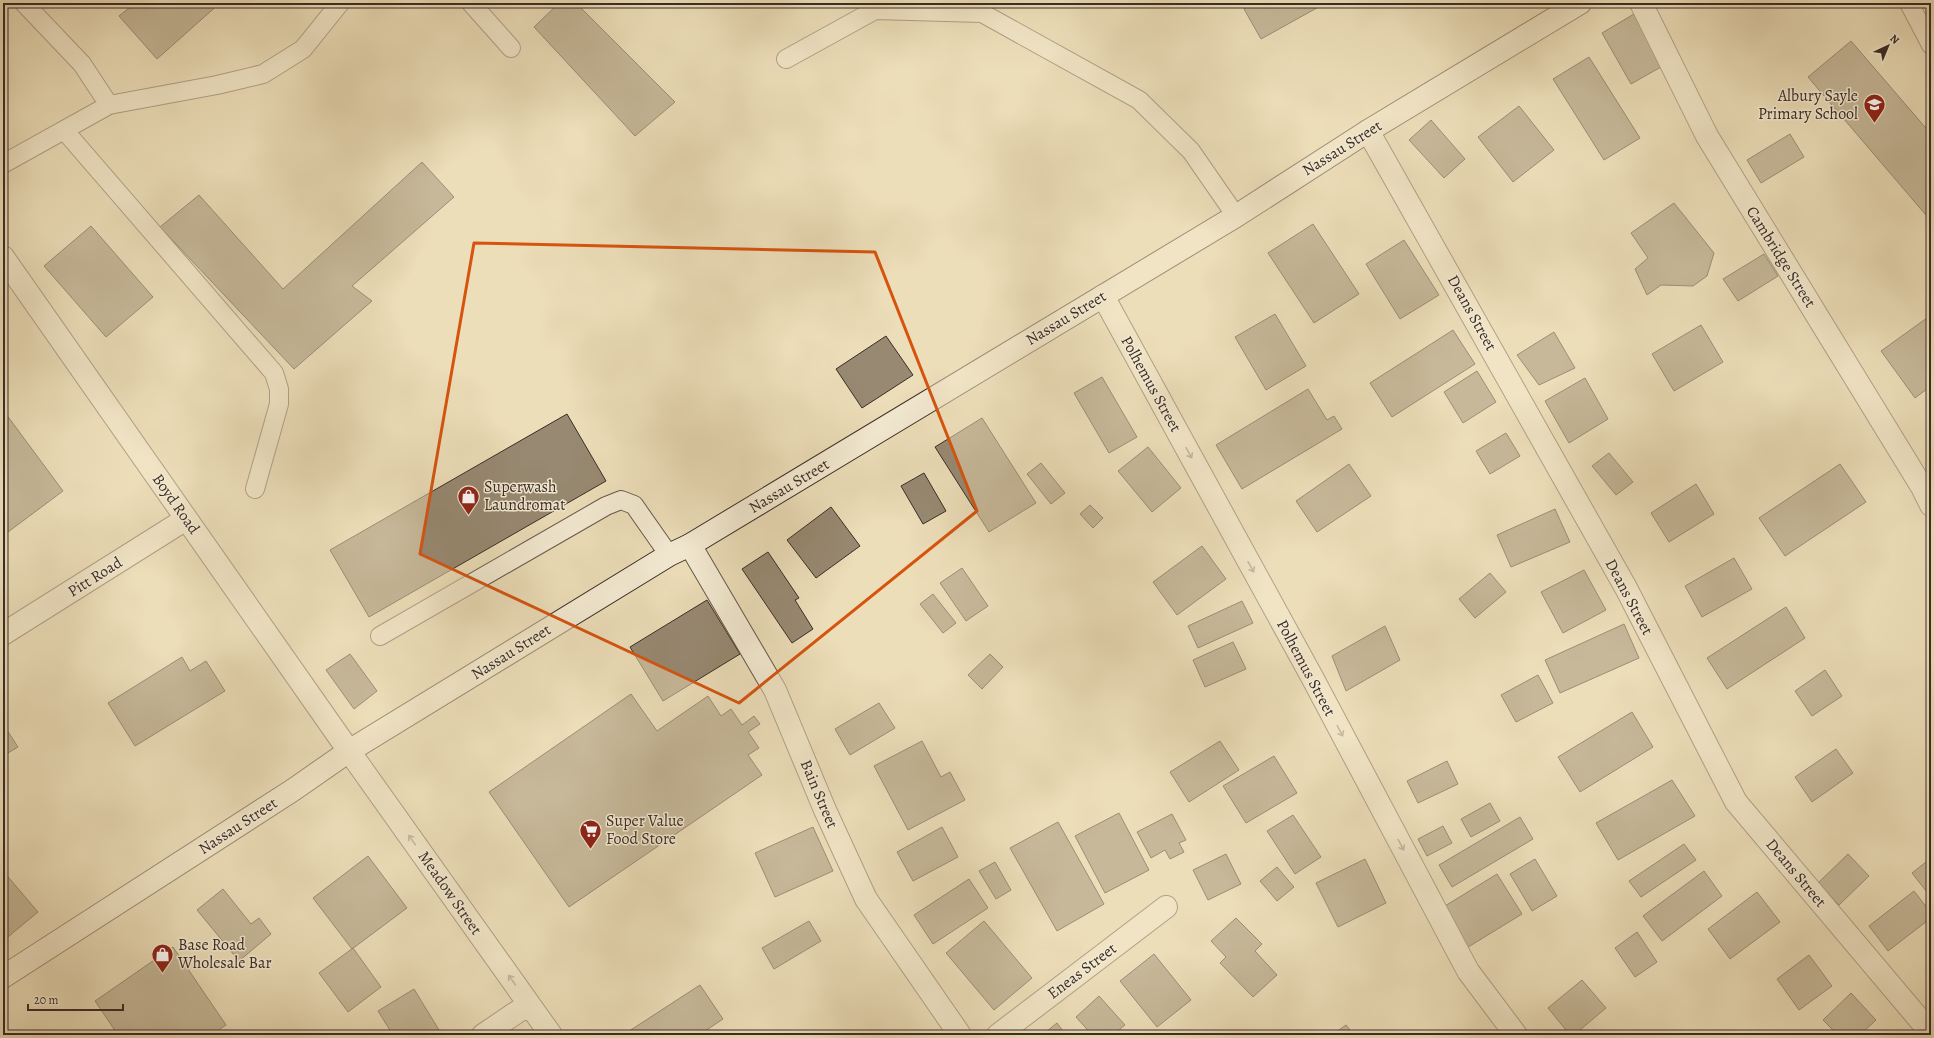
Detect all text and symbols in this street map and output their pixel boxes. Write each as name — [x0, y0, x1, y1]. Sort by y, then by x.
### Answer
north arrow — [1868, 26, 1908, 66]
text: N — [1887, 31, 1903, 47]
place label: Albury Sayle Primary School — [1758, 85, 1858, 125]
school or university icon: Albury Sayle Primary School — [1861, 92, 1887, 125]
street label: Nassau Street — [1298, 115, 1386, 181]
street label: Cambridge Street — [1741, 202, 1821, 312]
street label: Deans Street — [1442, 271, 1502, 355]
street label: Nassau Street — [1022, 285, 1110, 351]
street label: Polhemus Street — [1116, 332, 1186, 436]
one-way arrow — [1185, 447, 1193, 459]
street label: Nassau Street — [745, 453, 833, 519]
street label: Boyd Road — [147, 469, 205, 539]
place label: Superwash Laundromat — [484, 476, 566, 516]
shop icon: Superwash Laundromat — [455, 483, 481, 516]
street label: Pitt Road — [64, 552, 127, 602]
street label: Deans Street — [1600, 555, 1658, 639]
one-way arrow — [1248, 561, 1256, 573]
street label: Polhemus Street — [1271, 616, 1341, 720]
street label: Nassau Street — [467, 619, 555, 685]
one-way arrow — [1337, 724, 1345, 736]
street label: Bain Street — [795, 756, 843, 832]
street label: Nassau Street — [194, 792, 282, 860]
place label: Super Value Food Store — [606, 810, 684, 850]
supermarket icon: Super Value Food Store — [578, 817, 604, 850]
street label: Deans Street — [1761, 834, 1831, 912]
one-way arrow — [408, 835, 416, 846]
one-way arrow — [1398, 839, 1406, 851]
street label: Meadow Street — [413, 847, 487, 939]
place label: Base Road Wholesale Bar — [177, 934, 272, 974]
street label: Eneas Street — [1043, 938, 1121, 1004]
shop icon: Base Road Wholesale Bar — [149, 941, 175, 974]
one-way arrow — [508, 975, 516, 986]
scale bar — [28, 986, 123, 1012]
text: 20 m — [34, 992, 58, 1008]

